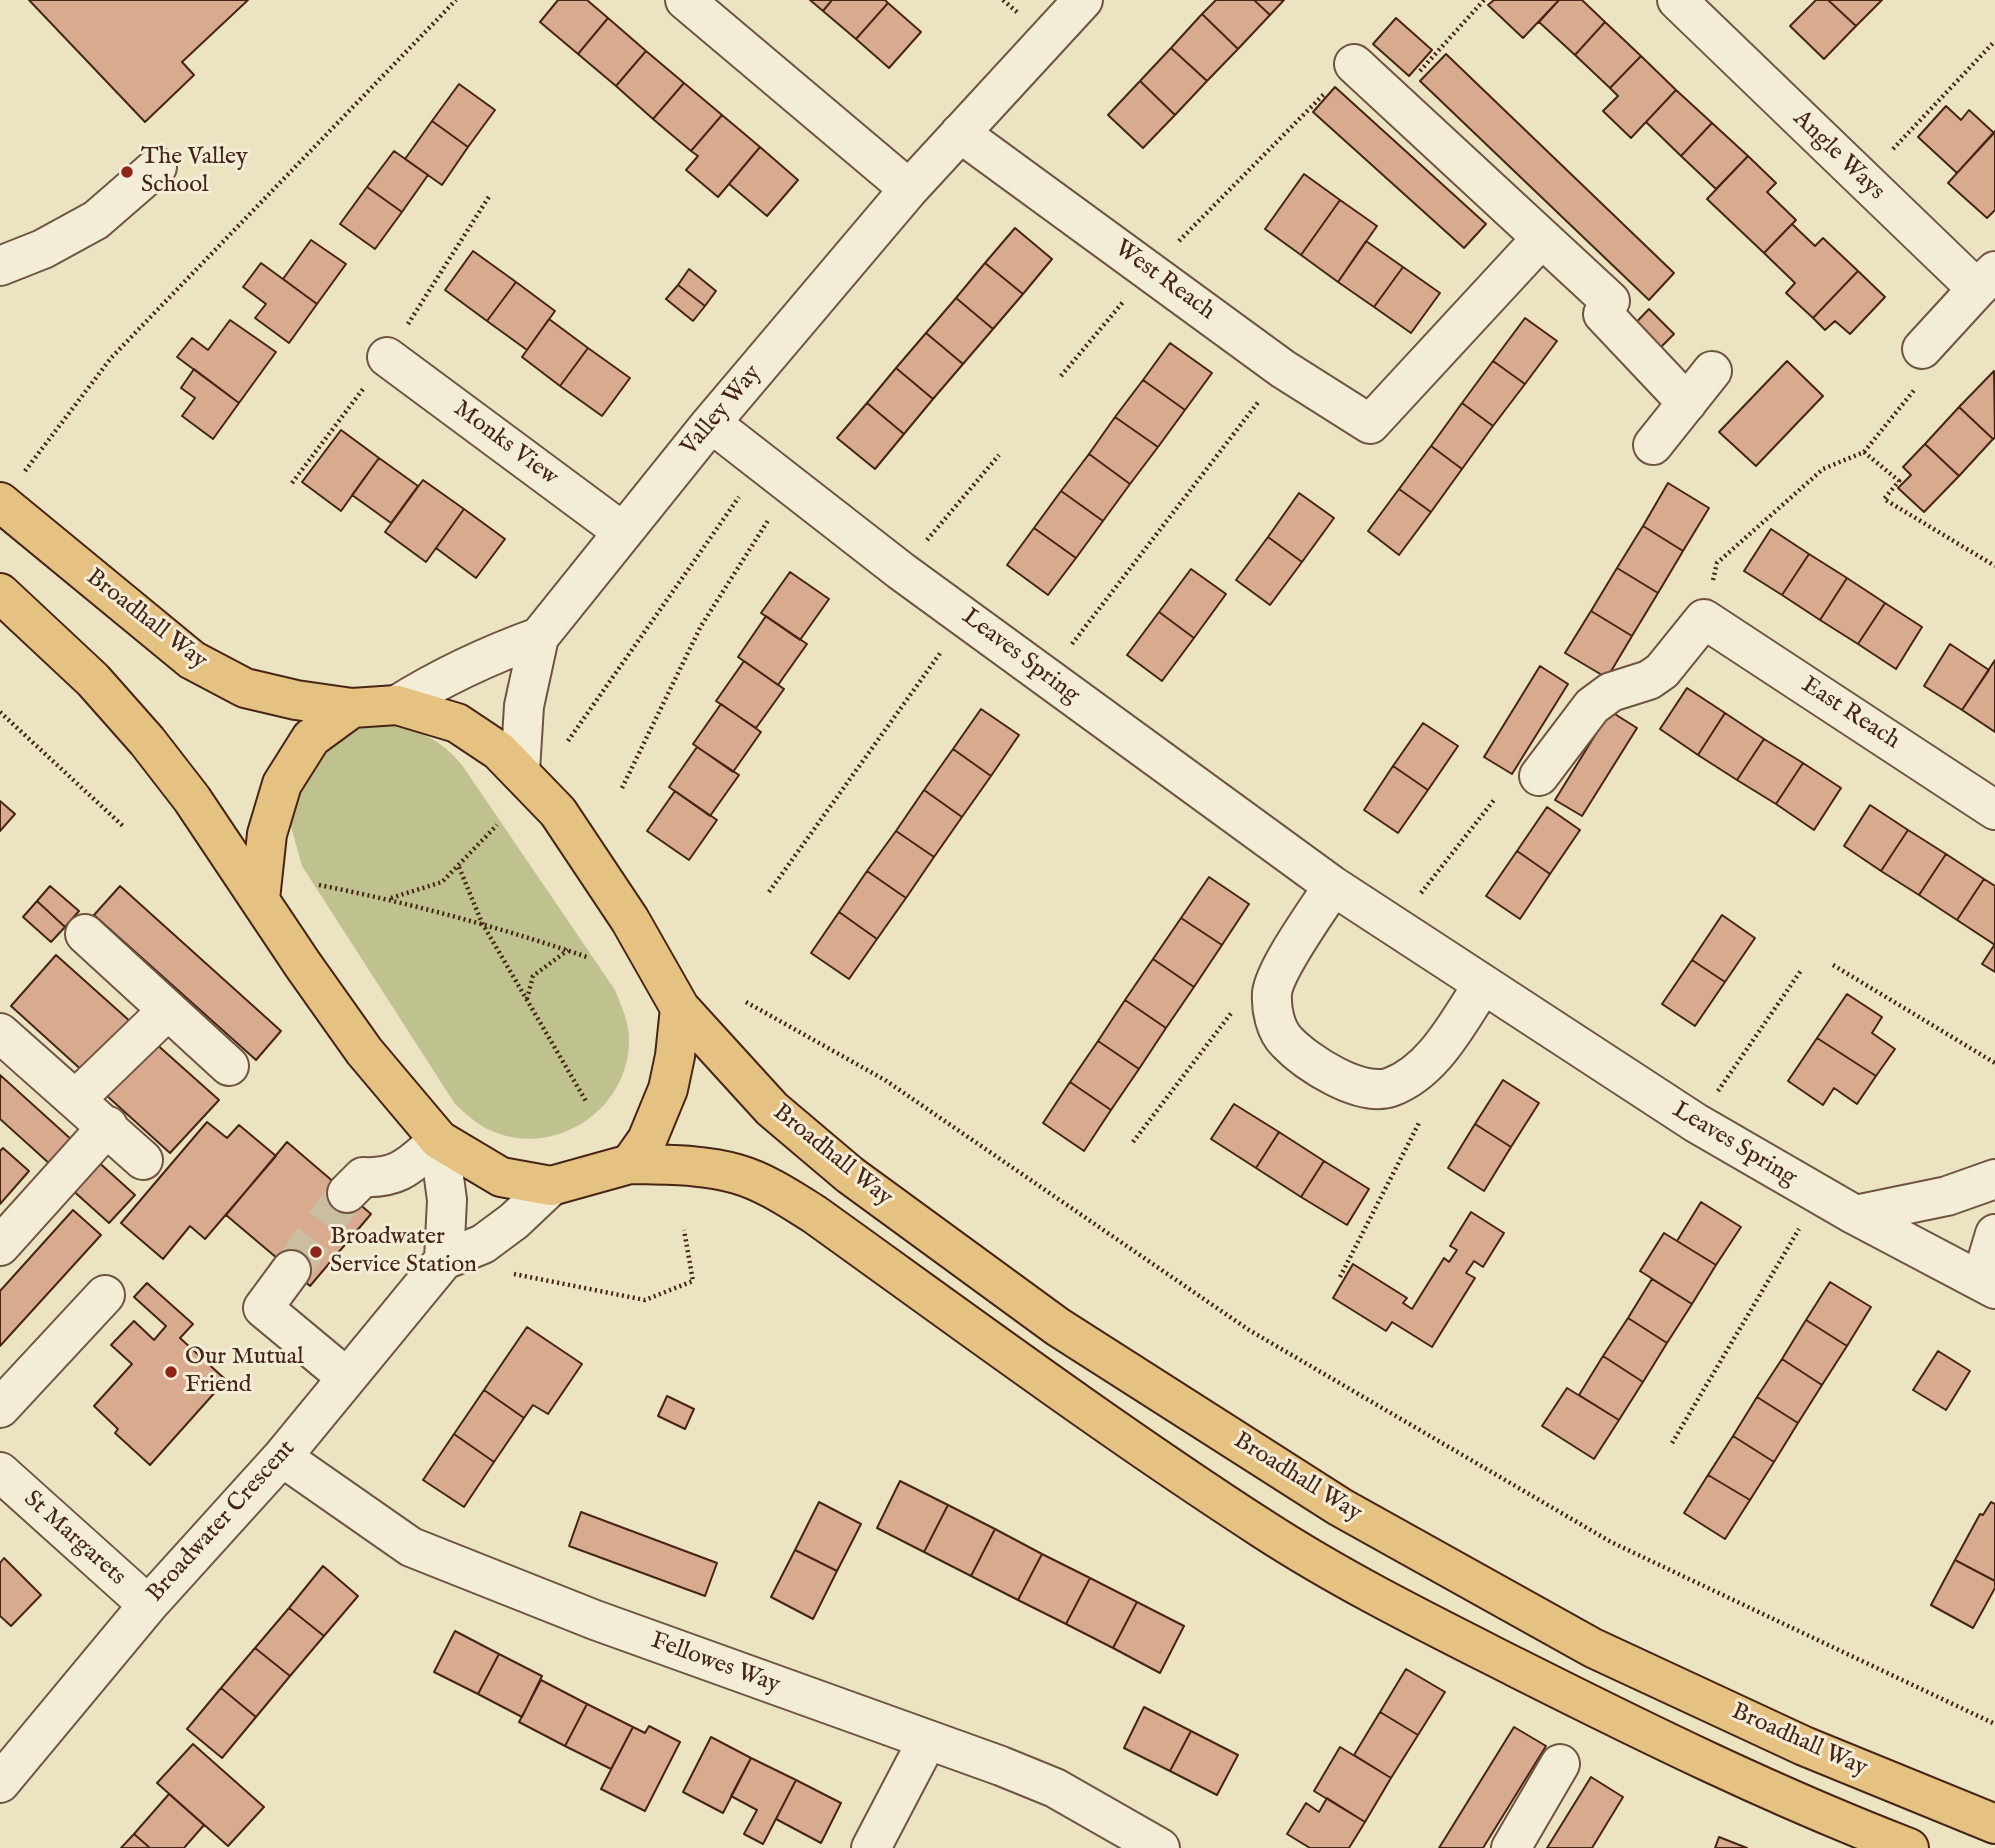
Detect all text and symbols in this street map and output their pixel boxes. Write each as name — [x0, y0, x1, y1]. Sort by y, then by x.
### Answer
street label: Angle Ways — [1786, 105, 1890, 207]
place label: The Valley School — [141, 144, 248, 200]
marker: The Valley School — [119, 164, 135, 180]
street label: West Reach — [1108, 235, 1220, 327]
street label: Valley Way — [676, 360, 768, 462]
street label: Monks View — [447, 395, 563, 493]
street label: Broadhall Way — [80, 564, 212, 676]
street label: Leaves Spring — [955, 603, 1085, 711]
street label: East Reach — [1795, 672, 1905, 756]
street label: Leaves Spring — [1667, 1097, 1801, 1193]
street label: Broadhall Way — [766, 1099, 898, 1213]
place label: Broadwater Service Station — [330, 1224, 477, 1280]
marker: Broadwater Service Station — [308, 1244, 324, 1260]
place label: Our Mutual Friend — [185, 1344, 304, 1400]
marker: Our Mutual Friend — [163, 1364, 179, 1380]
street label: Broadhall Way — [1228, 1427, 1366, 1529]
street label: Broadwater Crescent — [142, 1435, 302, 1609]
street label: St Margarets — [17, 1486, 131, 1592]
street label: Fellowes Way — [646, 1627, 784, 1701]
street label: Broadhall Way — [1727, 1698, 1871, 1784]

